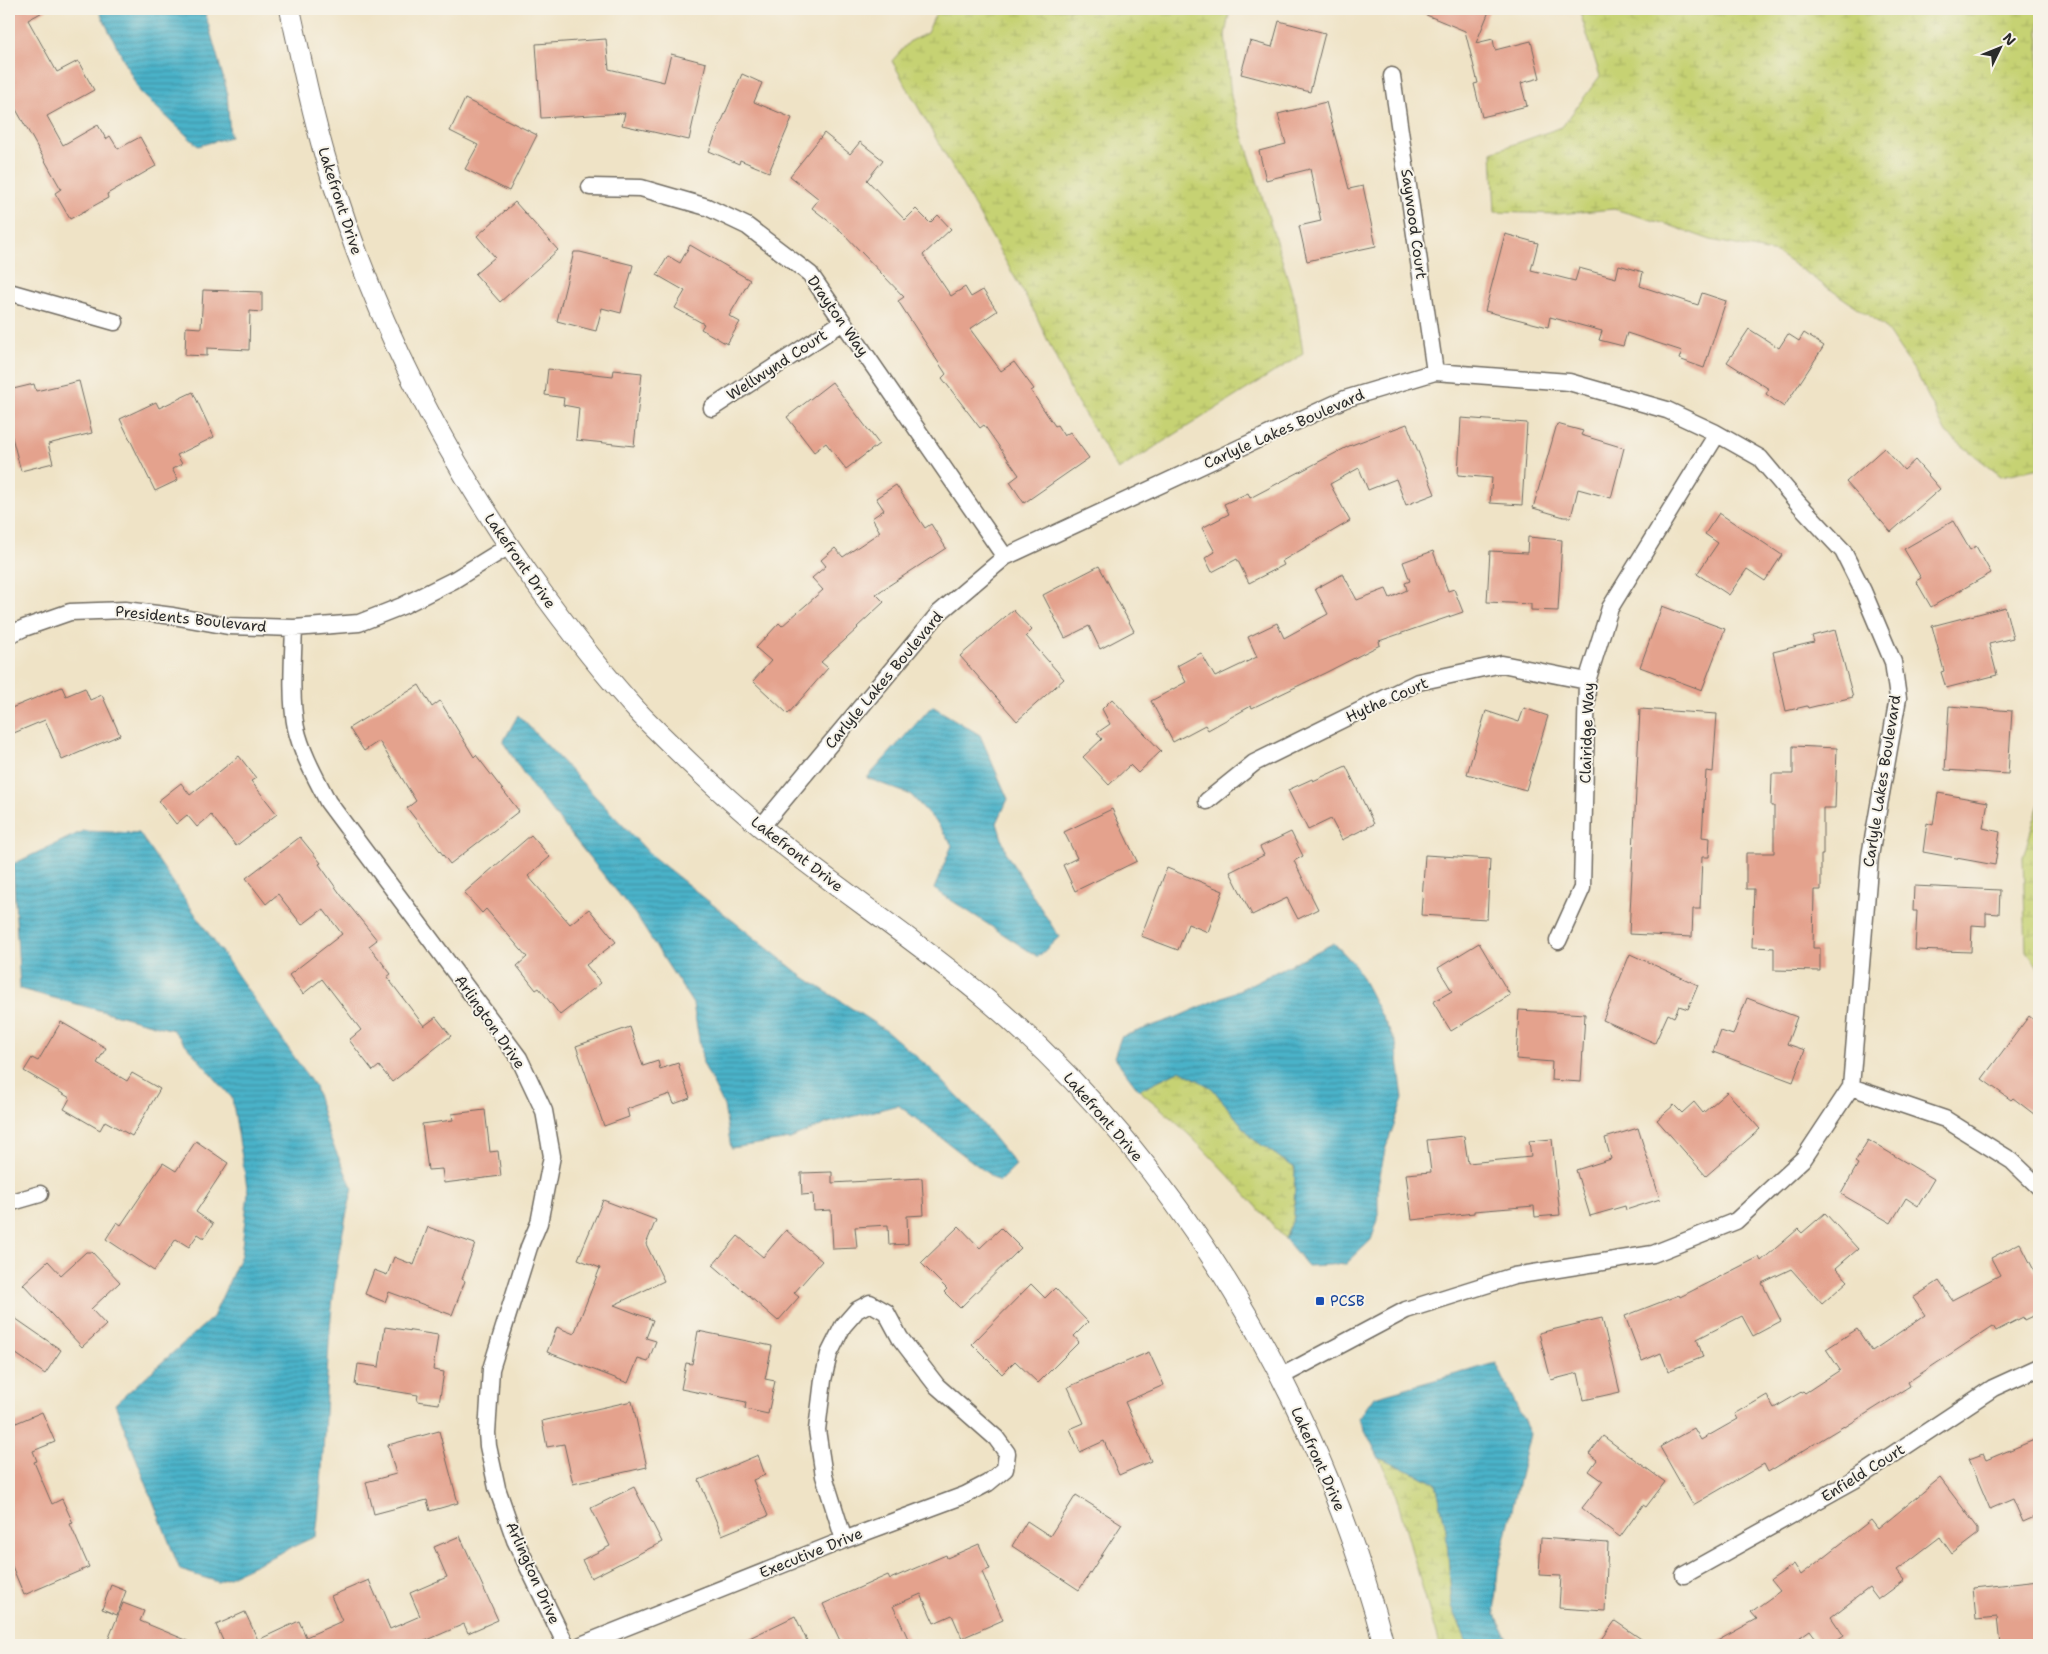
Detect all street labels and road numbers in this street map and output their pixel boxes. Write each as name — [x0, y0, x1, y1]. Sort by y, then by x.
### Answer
street label: Lakefront Drive — [313, 145, 367, 257]
street label: Saywood Court — [1396, 168, 1432, 280]
street label: Drayton Way — [803, 272, 873, 360]
street label: Wellwynd Court — [723, 325, 831, 405]
street label: Carlyle Lakes Boulevard — [1200, 384, 1368, 474]
street label: Lakefront Drive — [480, 509, 560, 613]
street label: Presidents Boulevard — [114, 601, 268, 637]
street label: Carlyle Lakes Boulevard — [820, 607, 948, 753]
street label: Hythe Court — [1343, 673, 1431, 727]
street label: Clairidge Way — [1575, 682, 1599, 784]
street label: Carlyle Lakes Boulevard — [1859, 693, 1906, 868]
street label: Lakefront Drive — [747, 812, 847, 896]
street label: Arlington Drive — [450, 971, 530, 1073]
street label: Lakefront Drive — [1059, 1068, 1147, 1166]
street label: Lakefront Drive — [1286, 1404, 1350, 1514]
street label: Enfield Court — [1817, 1439, 1909, 1507]
street label: Arlington Drive — [501, 1519, 565, 1627]
street label: Executive Drive — [756, 1523, 866, 1583]

